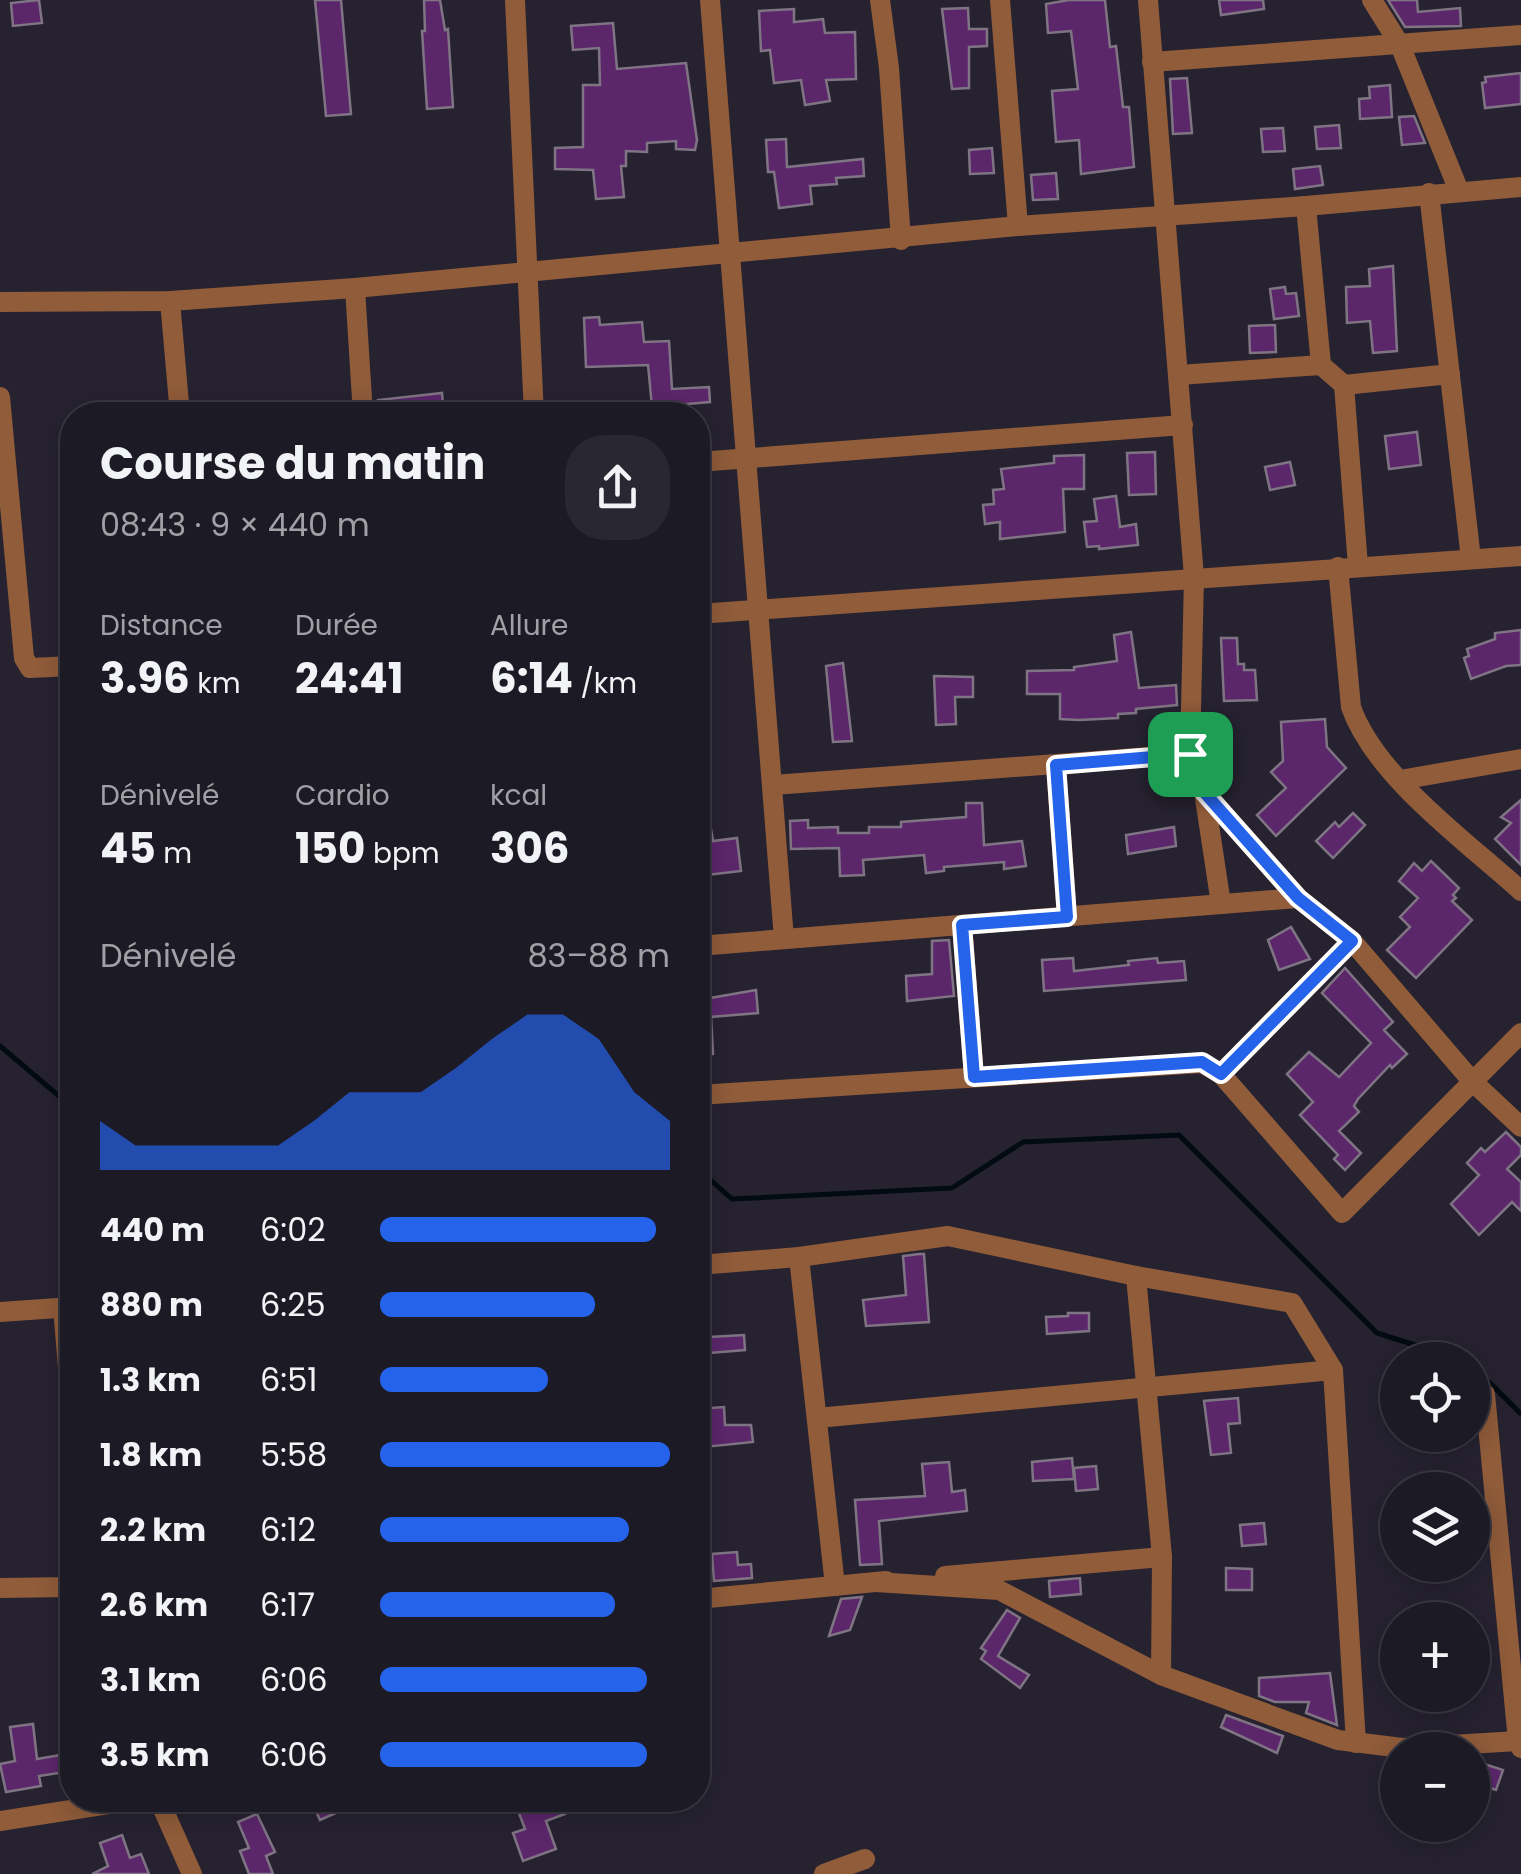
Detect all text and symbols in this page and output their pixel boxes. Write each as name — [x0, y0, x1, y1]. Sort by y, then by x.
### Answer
text: Course du matin — [100, 432, 485, 495]
button: share — [565, 435, 670, 540]
text: 08:43 · 9 × 440 m — [100, 502, 370, 547]
text: Distance — [100, 606, 223, 645]
text: Durée — [295, 606, 378, 645]
text: Allure — [490, 606, 568, 645]
text: 3.96 — [100, 649, 190, 708]
text: 24:41 — [295, 649, 404, 708]
text: 6:14 — [490, 649, 573, 708]
text: km — [190, 664, 241, 703]
text: /km — [573, 664, 637, 703]
pin — [1148, 712, 1233, 797]
icon: arrive — [1163, 727, 1218, 782]
text: Dénivelé — [100, 776, 219, 815]
text: Cardio — [295, 776, 390, 815]
text: kcal — [490, 776, 547, 815]
text: 45 — [100, 819, 156, 878]
text: 150 — [295, 819, 365, 878]
text: 306 — [490, 819, 570, 878]
text: m — [156, 834, 192, 873]
text: bpm — [365, 834, 440, 873]
text: Dénivelé — [100, 933, 236, 978]
text: 83–88 m — [527, 933, 670, 978]
text: 440 m — [100, 1207, 205, 1252]
text: 6:02 — [260, 1207, 326, 1252]
text: 880 m — [100, 1282, 203, 1327]
text: 6:25 — [260, 1282, 326, 1327]
map controls — [1380, 1342, 1490, 1842]
button: locate — [1380, 1342, 1490, 1452]
text: 1.3 km — [100, 1357, 201, 1402]
text: 6:51 — [260, 1357, 317, 1402]
text: 1.8 km — [100, 1432, 202, 1477]
text: 5:58 — [260, 1432, 327, 1477]
button: layers — [1380, 1472, 1490, 1582]
text: 2.2 km — [100, 1507, 206, 1552]
text: 6:12 — [260, 1507, 316, 1552]
text: 2.6 km — [100, 1582, 208, 1627]
text: 6:17 — [260, 1582, 315, 1627]
button: + — [1380, 1602, 1490, 1712]
text: 3.1 km — [100, 1657, 201, 1702]
text: 6:06 — [260, 1657, 328, 1702]
text: 3.5 km — [100, 1732, 210, 1777]
text: 6:06 — [260, 1732, 328, 1777]
button: − — [1380, 1732, 1490, 1842]

